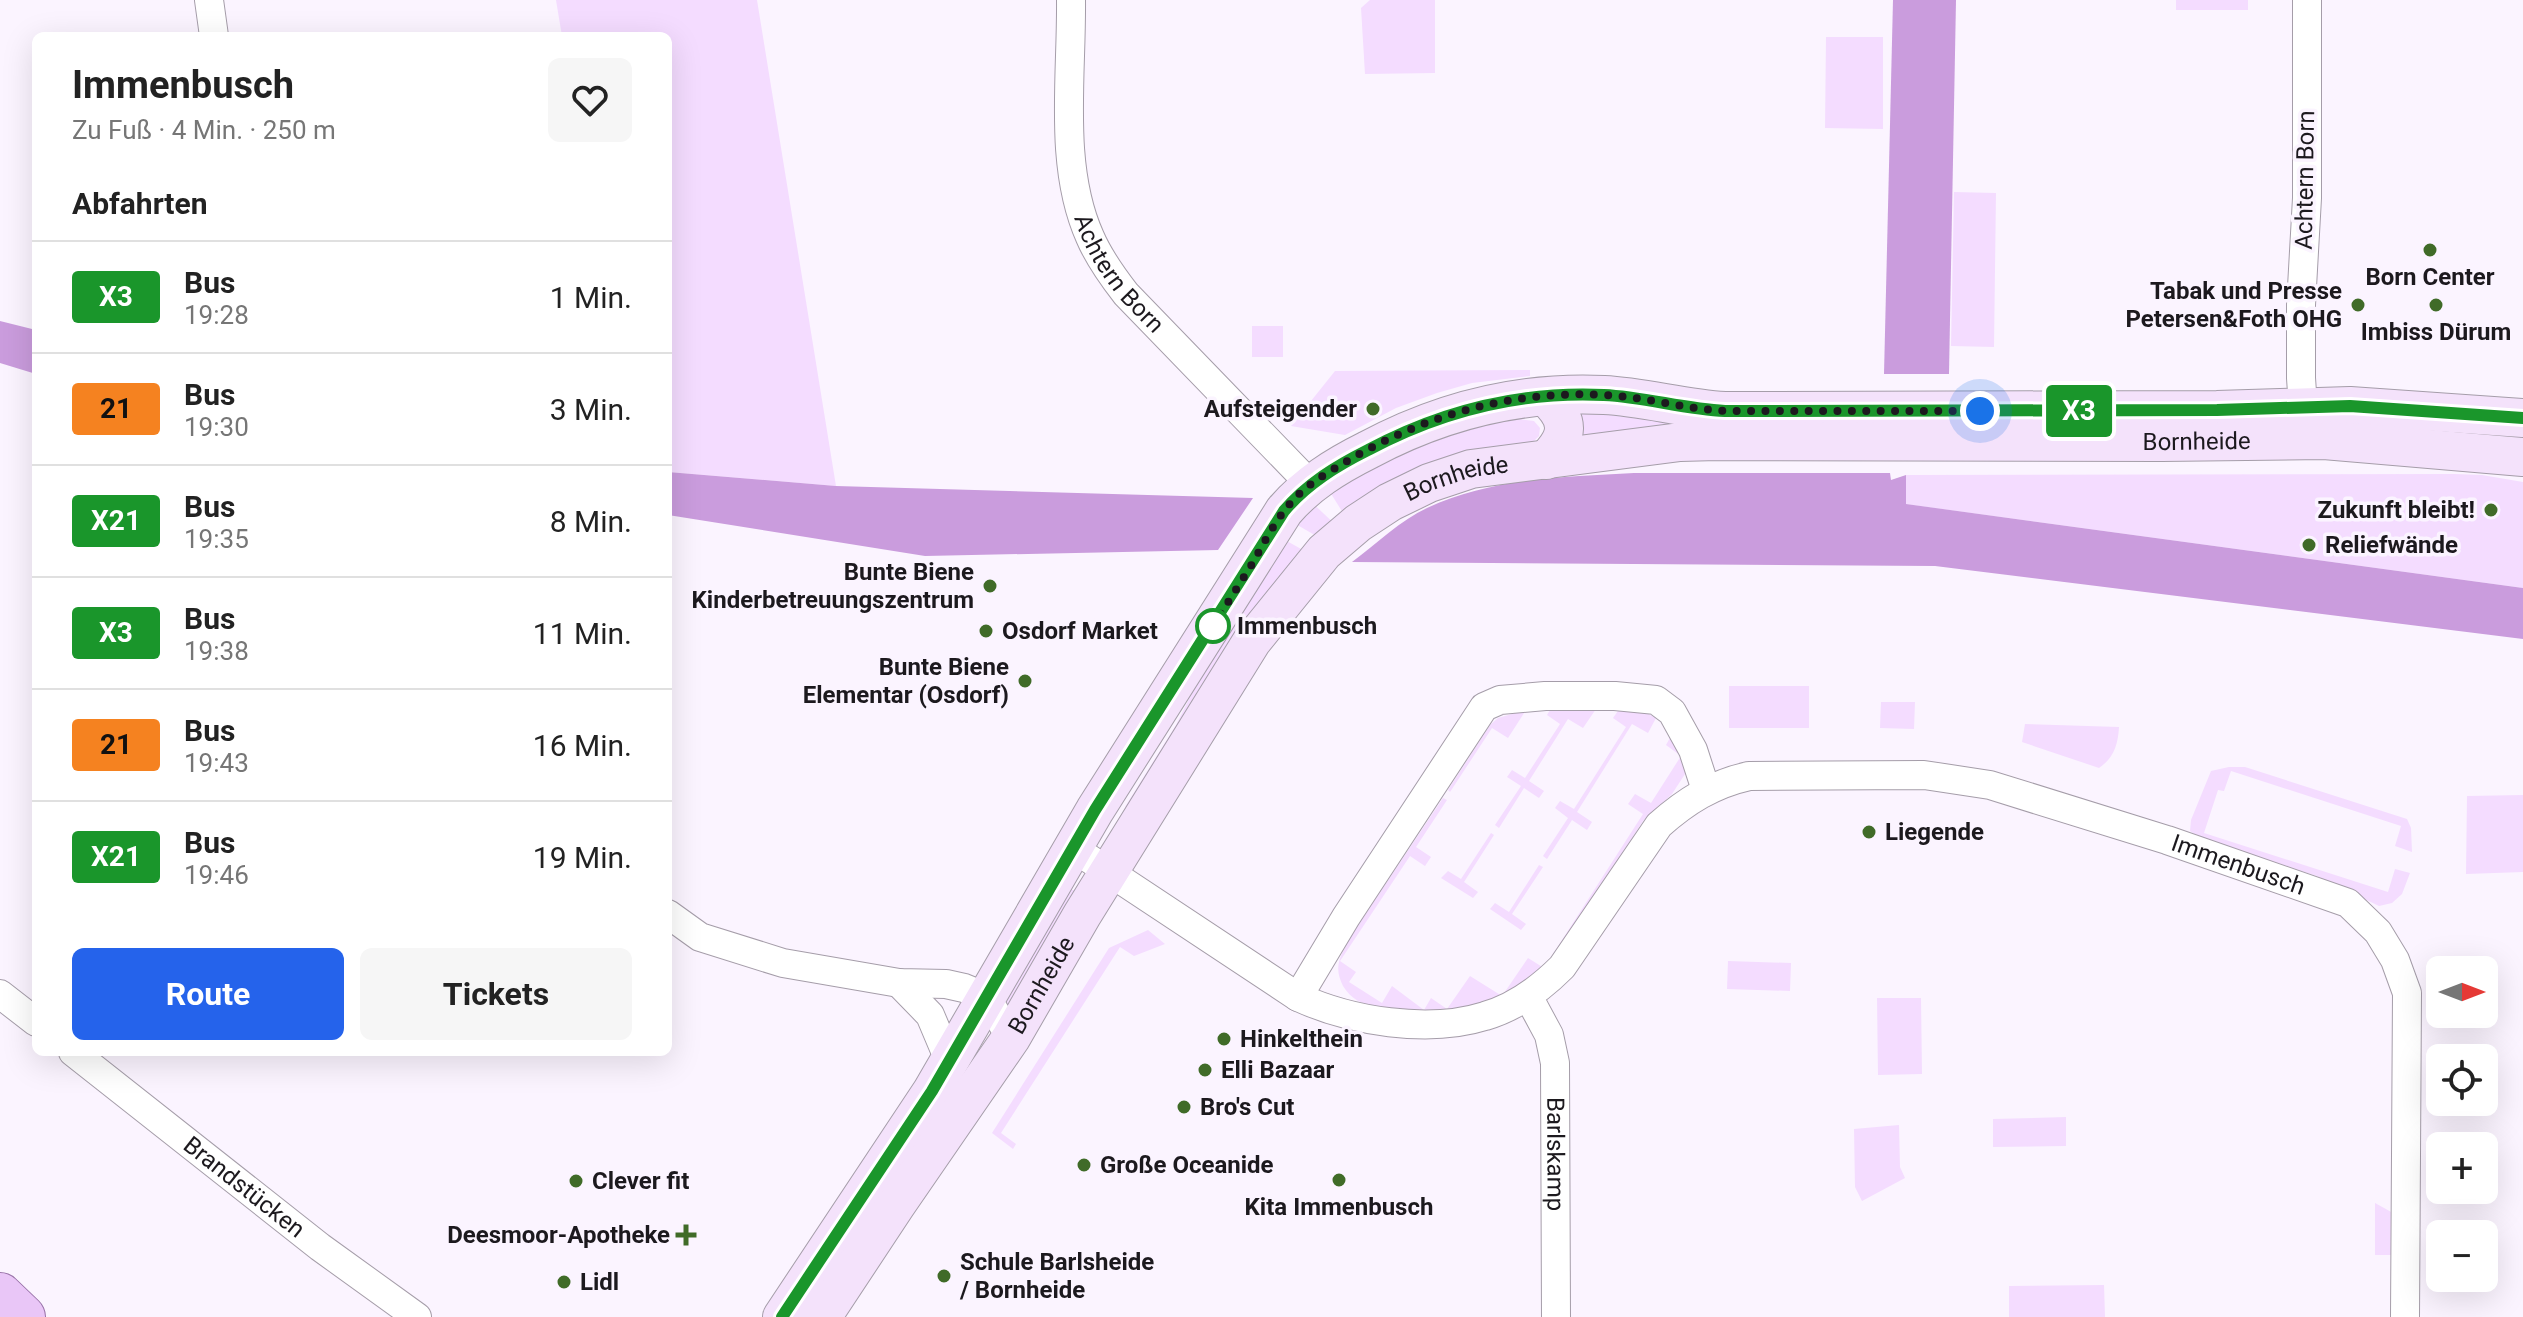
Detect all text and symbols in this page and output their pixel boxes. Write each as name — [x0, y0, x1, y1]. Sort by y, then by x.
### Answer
button: heart — [548, 58, 632, 142]
text: Immenbusch — [72, 63, 294, 107]
street label: Achtern Born — [2290, 110, 2320, 250]
text: Zu Fuß · 4 Min. · 250 m — [72, 115, 336, 145]
text: Abfahrten — [72, 186, 208, 221]
street label: Achtern Born — [1068, 210, 1170, 339]
marker: Born Center — [2421, 241, 2439, 259]
place label: Born Center — [2365, 263, 2495, 291]
text: Bus — [184, 265, 235, 300]
place label: Tabak und Presse Petersen&Foth OHG — [2125, 277, 2342, 333]
text: X3 — [99, 280, 133, 313]
text: 1 Min. — [550, 280, 632, 315]
marker: Tabak und Presse Petersen&Foth OHG — [2349, 296, 2367, 314]
marker: Imbiss Dürum — [2427, 296, 2445, 314]
text: 19:28 — [184, 300, 249, 330]
place label: Imbiss Dürum — [2361, 318, 2511, 346]
text: Bus — [184, 377, 235, 412]
line badge: X3 — [2043, 385, 2115, 437]
your location — [1960, 391, 2000, 431]
text: 21 — [100, 392, 132, 425]
text: 3 Min. — [550, 392, 632, 427]
text: X3 — [2062, 394, 2096, 427]
place label: Aufsteigender — [1204, 395, 1357, 423]
marker: Aufsteigender — [1364, 400, 1382, 418]
text: 19:30 — [184, 412, 249, 442]
street label: Bornheide — [2143, 427, 2251, 456]
street label: Bornheide — [1399, 450, 1510, 507]
text: Bus — [184, 489, 235, 524]
place label: Zukunft bleibt! — [2318, 496, 2475, 524]
marker: Zukunft bleibt! — [2482, 501, 2500, 519]
text: X21 — [91, 504, 141, 537]
text: 8 Min. — [550, 504, 632, 539]
text: 19:35 — [184, 524, 249, 554]
place label: Reliefwände — [2325, 531, 2458, 559]
marker: Reliefwände — [2300, 536, 2318, 554]
place label: Bunte Biene Kinderbetreuungszentrum — [692, 558, 974, 614]
marker: Bunte Biene Kinderbetreuungszentrum — [981, 577, 999, 595]
text: Bus — [184, 601, 235, 636]
marker: Immenbusch — [1196, 609, 1230, 643]
place label: Immenbusch — [1237, 612, 1377, 640]
text: X3 — [99, 616, 133, 649]
text: 11 Min. — [533, 616, 632, 651]
place label: Osdorf Market — [1002, 617, 1158, 645]
marker: Osdorf Market — [977, 622, 995, 640]
text: 19:38 — [184, 636, 249, 666]
place label: Bunte Biene Elementar (Osdorf) — [803, 653, 1009, 709]
marker: Bunte Biene Elementar (Osdorf) — [1016, 672, 1034, 690]
text: Bus — [184, 713, 235, 748]
text: 21 — [100, 728, 132, 761]
text: 16 Min. — [533, 728, 632, 763]
text: 19:43 — [184, 748, 249, 778]
place label: Liegende — [1885, 818, 1984, 846]
marker: Liegende — [1860, 823, 1878, 841]
text: Bus — [184, 825, 235, 860]
street label: Immenbusch — [2168, 829, 2309, 901]
text: X21 — [91, 840, 141, 873]
text: 19 Min. — [533, 840, 632, 875]
text: 19:46 — [184, 860, 249, 890]
street label: Bornheide — [1002, 931, 1081, 1039]
button: Route — [72, 948, 344, 1040]
button: Tickets — [360, 948, 632, 1040]
north arrow — [2426, 956, 2498, 1028]
map controls — [2426, 956, 2498, 1292]
place label: Hinkelthein — [1240, 1025, 1363, 1053]
marker: Hinkelthein — [1215, 1030, 1233, 1048]
button: locate — [2426, 1044, 2498, 1116]
place label: Elli Bazaar — [1221, 1056, 1335, 1084]
marker: Elli Bazaar — [1196, 1061, 1214, 1079]
place label: Bro's Cut — [1200, 1093, 1294, 1121]
street label: Barlskamp — [1541, 1097, 1570, 1211]
marker: Bro's Cut — [1175, 1098, 1193, 1116]
street label: Brandstücken — [178, 1131, 310, 1243]
button: + — [2426, 1132, 2498, 1204]
place label: Große Oceanide — [1100, 1151, 1274, 1179]
marker: Große Oceanide — [1075, 1156, 1093, 1174]
place label: Clever fit — [592, 1167, 689, 1195]
marker: Kita Immenbusch — [1330, 1171, 1348, 1189]
marker: Clever fit — [567, 1172, 585, 1190]
place label: Kita Immenbusch — [1245, 1193, 1433, 1221]
button: − — [2426, 1220, 2498, 1292]
place label: Deesmoor-Apotheke — [447, 1221, 670, 1249]
marker: Deesmoor-Apotheke — [677, 1226, 695, 1244]
place label: Schule Barlsheide / Bornheide — [959, 1248, 1154, 1304]
marker: Schule Barlsheide / Bornheide — [935, 1267, 953, 1285]
place label: Lidl — [580, 1268, 619, 1296]
marker: Lidl — [555, 1273, 573, 1291]

